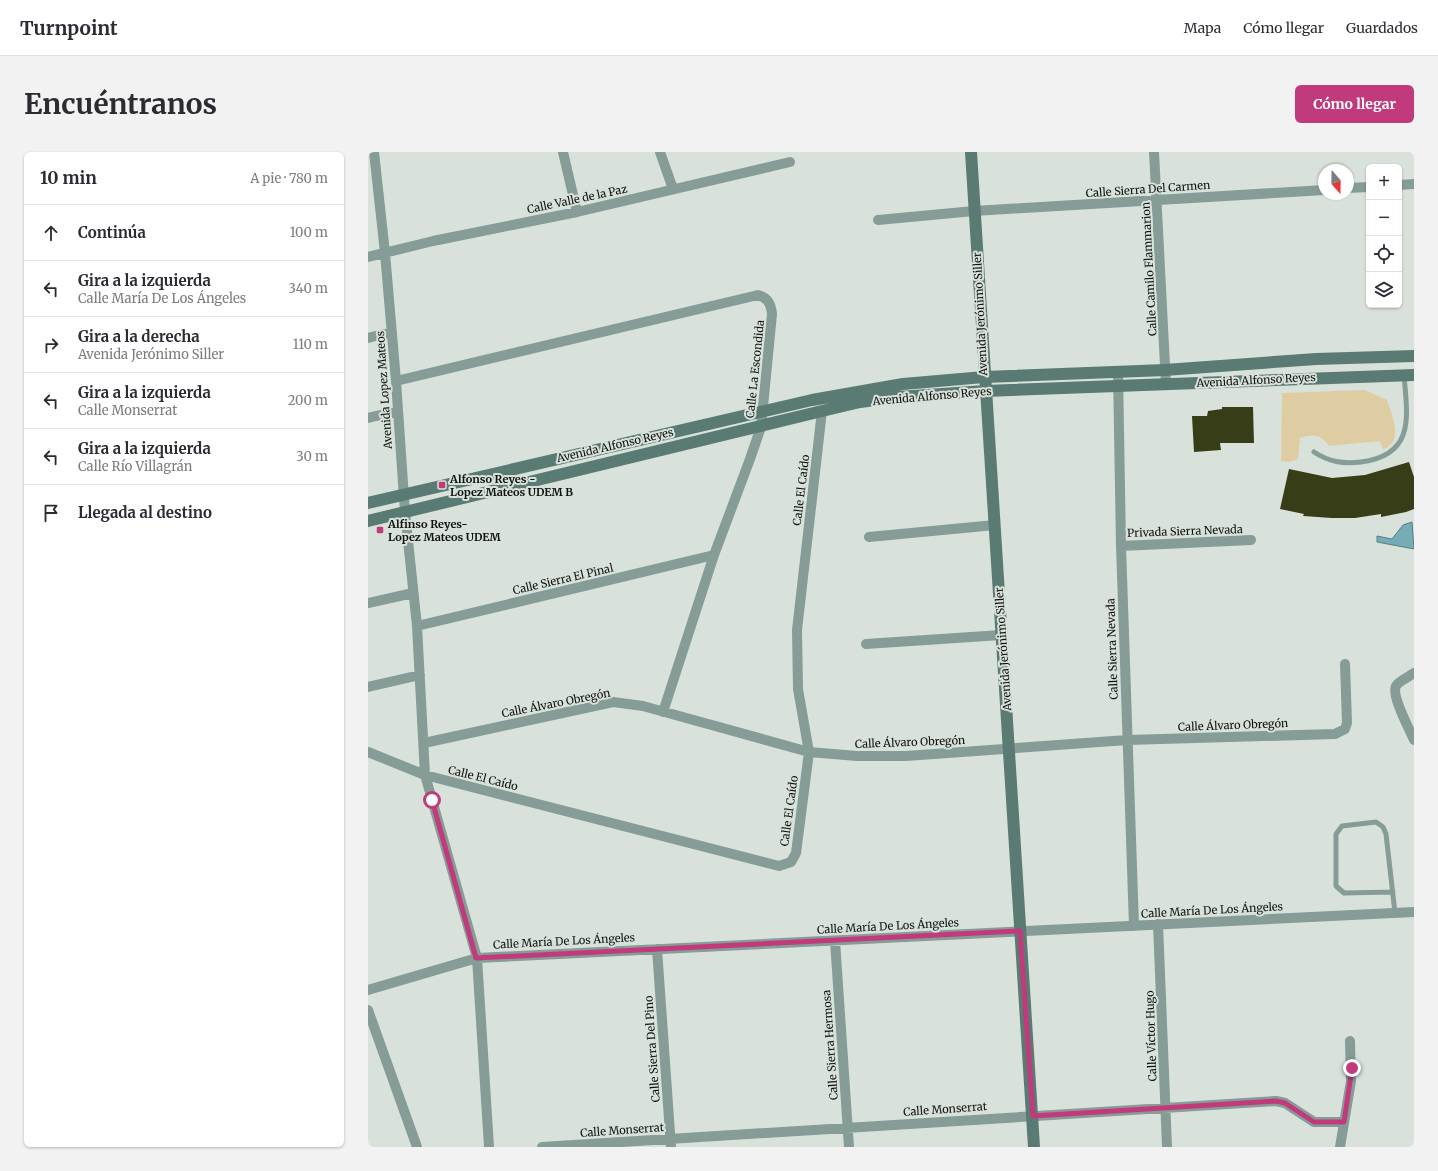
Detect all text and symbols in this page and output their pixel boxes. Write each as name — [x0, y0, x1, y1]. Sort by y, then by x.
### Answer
text: Turnpoint — [20, 16, 118, 40]
text: Mapa — [1184, 19, 1221, 37]
text: Cómo llegar — [1243, 19, 1324, 37]
text: Guardados — [1346, 19, 1418, 37]
button: Cómo llegar — [1295, 85, 1414, 123]
text: Encuéntranos — [24, 86, 217, 122]
north arrow — [1318, 164, 1354, 200]
map controls — [1366, 164, 1402, 308]
button: + — [1366, 164, 1402, 200]
text: 10 min — [40, 167, 97, 189]
text: A pie · 780 m — [250, 170, 328, 187]
street label: Calle Sierra Del Carmen — [1085, 178, 1211, 200]
street label: Calle Valle de la Paz — [526, 182, 628, 216]
button: − — [1366, 200, 1402, 236]
street label: Calle Camilo Flammarion — [1138, 201, 1160, 336]
icon: ahead — [40, 222, 62, 244]
text: Continúa — [78, 223, 146, 242]
text: 100 m — [290, 224, 328, 241]
button: locate — [1366, 236, 1402, 272]
street label: Avenida Jerónimo Siller — [970, 252, 990, 377]
text: Gira a la izquierda — [78, 271, 211, 290]
button: layers — [1366, 272, 1402, 308]
icon: left — [40, 278, 62, 300]
text: 340 m — [289, 280, 328, 297]
text: Calle María De Los Ángeles — [78, 290, 246, 307]
street label: Calle La Escondida — [743, 319, 767, 419]
text: Gira a la derecha — [78, 327, 200, 346]
street label: Avenida Lopez Mateos — [373, 331, 395, 450]
icon: right — [40, 334, 62, 356]
text: 110 m — [293, 336, 328, 353]
text: Avenida Jerónimo Siller — [78, 346, 224, 363]
street label: Avenida Alfonso Reyes — [1195, 370, 1316, 390]
text: Gira a la izquierda — [78, 383, 211, 402]
street label: Avenida Alfonso Reyes — [871, 384, 992, 408]
icon: left — [40, 390, 62, 412]
text: 200 m — [288, 392, 328, 409]
text: Calle Monserrat — [78, 402, 177, 419]
street label: Avenida Alfonso Reyes — [554, 425, 675, 465]
text: Gira a la izquierda — [78, 439, 211, 458]
icon: left — [40, 446, 62, 468]
text: 30 m — [296, 448, 328, 465]
street label: Calle El Caído — [790, 453, 812, 526]
text: Calle Río Villagrán — [78, 458, 192, 475]
place label: Alfonso Reyes - Lopez Mateos UDEM B — [449, 472, 573, 499]
marker: Alfonso Reyes - Lopez Mateos UDEM B — [437, 480, 447, 490]
icon: arrive — [40, 502, 62, 524]
text: Llegada al destino — [78, 503, 212, 522]
place label: Alfinso Reyes- Lopez Mateos UDEM — [387, 517, 502, 544]
street label: Privada Sierra Nevada — [1127, 522, 1243, 540]
marker: Alfinso Reyes- Lopez Mateos UDEM — [375, 525, 385, 535]
street label: Calle Sierra El Pinal — [511, 560, 615, 597]
street label: Avenida Jerónimo Siller — [992, 587, 1014, 712]
street label: Calle Sierra Nevada — [1103, 598, 1121, 700]
street label: Calle Álvaro Obregón — [500, 685, 612, 720]
street label: Calle Álvaro Obregón — [1178, 716, 1289, 734]
street label: Calle Álvaro Obregón — [855, 733, 966, 751]
street label: Calle El Caído — [447, 763, 520, 794]
street label: Calle El Caído — [777, 774, 801, 847]
route start — [423, 791, 441, 809]
street label: Calle María De Los Ángeles — [1141, 899, 1283, 921]
street label: Calle María De Los Ángeles — [817, 915, 959, 937]
street label: Calle María De Los Ángeles — [493, 930, 635, 952]
street label: Calle Sierra Hermosa — [819, 989, 841, 1101]
street label: Calle Víctor Hugo — [1142, 990, 1160, 1082]
street label: Calle Sierra Del Pino — [641, 995, 663, 1103]
route end — [1343, 1059, 1361, 1077]
street label: Calle Monserrat — [903, 1099, 988, 1119]
street label: Calle Monserrat — [580, 1120, 665, 1140]

